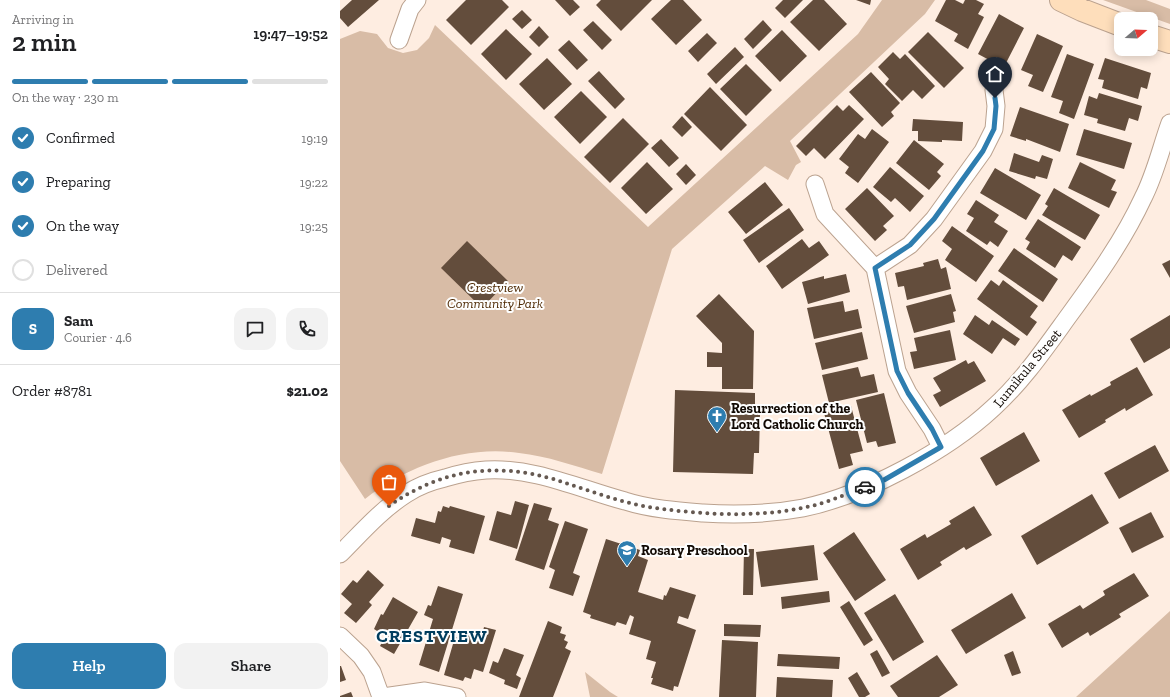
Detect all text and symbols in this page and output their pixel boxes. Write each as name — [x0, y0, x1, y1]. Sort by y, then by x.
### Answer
text: Arriving in — [12, 12, 74, 27]
north arrow — [1114, 12, 1158, 56]
map controls — [1114, 12, 1158, 56]
text: 19:47–19:52 — [253, 25, 328, 43]
text: 2 min — [12, 26, 76, 58]
pin — [978, 57, 1012, 98]
icon: home — [984, 63, 1006, 85]
text: On the way · 230 m — [12, 90, 119, 105]
icon: check — [12, 127, 34, 149]
text: Confirmed — [46, 129, 115, 147]
text: 19:19 — [301, 131, 328, 146]
icon: check — [12, 171, 34, 193]
text: Preparing — [46, 173, 111, 191]
text: 19:22 — [300, 175, 328, 190]
icon: check — [12, 215, 34, 237]
text: On the way — [46, 217, 119, 235]
text: 19:25 — [300, 219, 328, 234]
text: Delivered — [46, 261, 108, 279]
park label: Crestview Community Park — [447, 279, 543, 312]
button: chat — [234, 308, 276, 350]
button: phone — [286, 308, 328, 350]
text: Sam — [64, 312, 93, 330]
text: S — [29, 320, 37, 338]
street label: Lumikula Street — [990, 325, 1066, 411]
text: Courier · 4.6 — [64, 330, 132, 345]
text: Order #8781 — [12, 382, 92, 400]
text: $21.02 — [286, 382, 328, 400]
place label: Resurrection of the Lord Catholic Church — [731, 400, 864, 433]
church icon: Resurrection of the Lord Catholic Church — [706, 405, 728, 433]
pin — [372, 465, 406, 506]
courier — [845, 467, 885, 507]
icon: bag — [378, 471, 400, 493]
icon: car — [854, 476, 876, 498]
school or university icon: Rosary Preschool — [616, 539, 638, 567]
place label: Rosary Preschool — [641, 542, 748, 559]
district label: CRESTVIEW — [376, 625, 488, 647]
button: Help — [12, 643, 166, 689]
button: Share — [174, 643, 328, 689]

